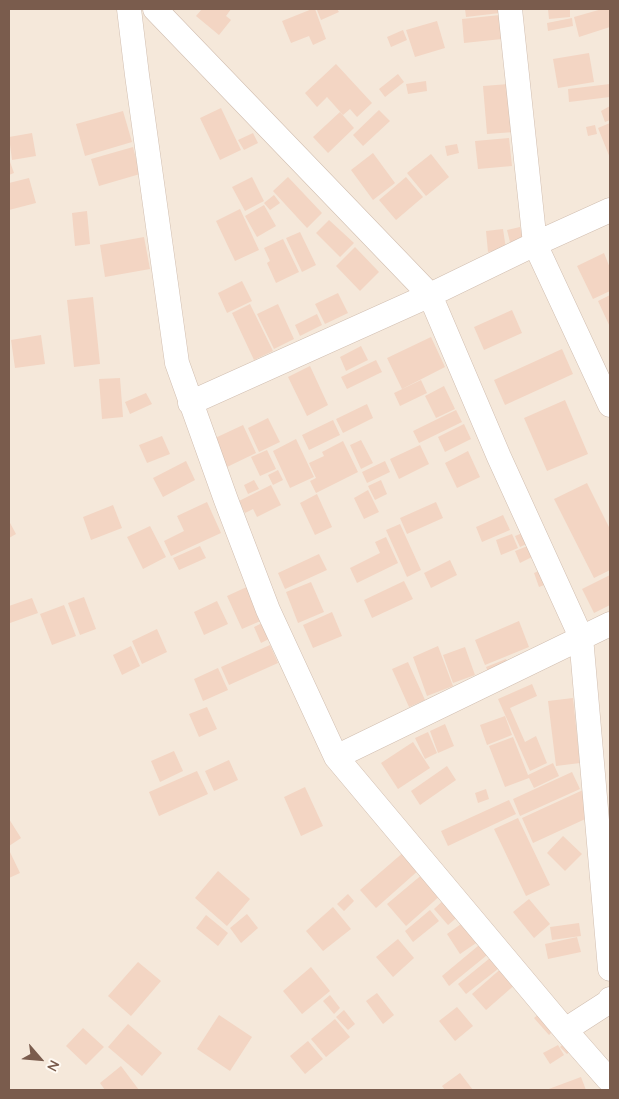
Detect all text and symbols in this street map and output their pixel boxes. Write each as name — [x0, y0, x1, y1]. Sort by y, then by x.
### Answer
north arrow — [15, 1034, 65, 1084]
text: N — [43, 1057, 64, 1074]

